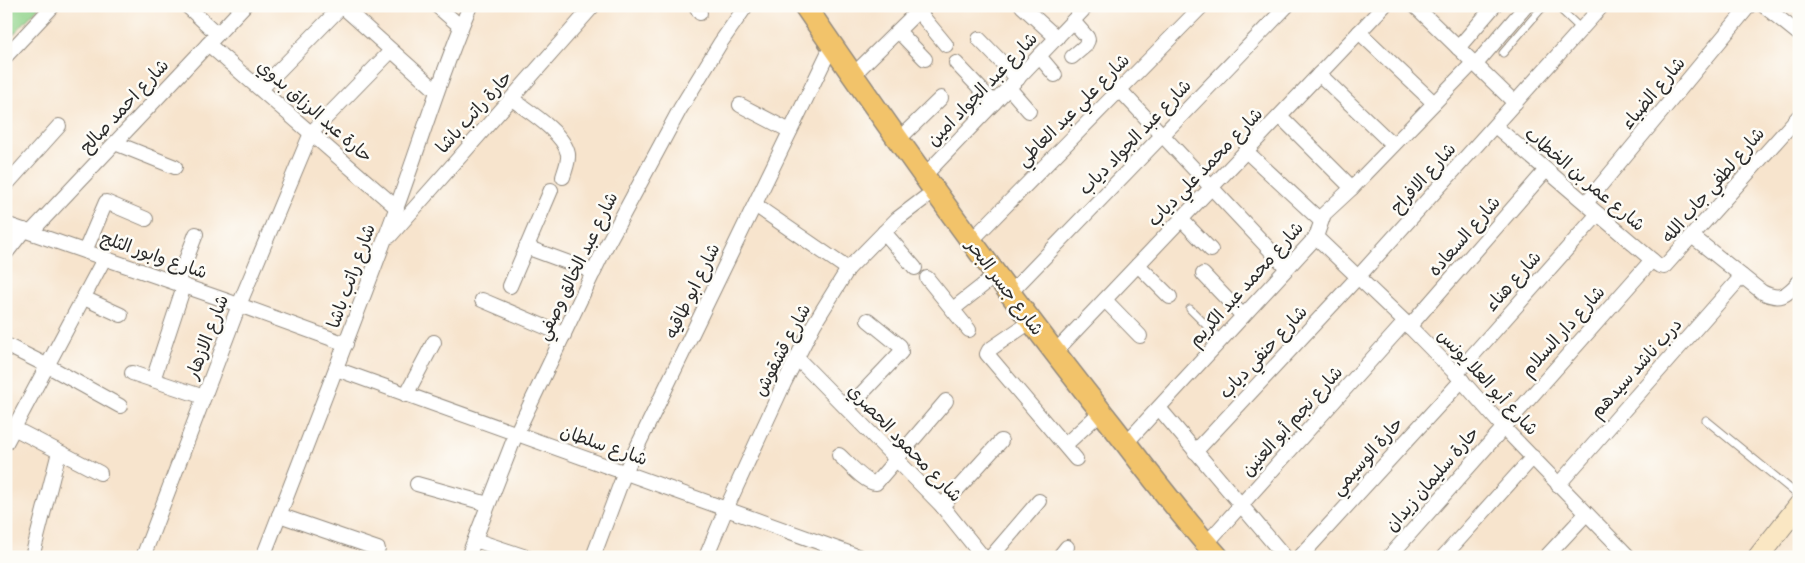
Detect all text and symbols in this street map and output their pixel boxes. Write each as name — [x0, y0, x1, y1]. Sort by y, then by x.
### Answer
street label: شارع عبد الجواد امين — [922, 27, 1043, 151]
street label: شارع علي عبد العاطي — [1012, 49, 1138, 175]
street label: شارع الضياء — [1616, 52, 1691, 134]
street label: شارع احمد صالح — [75, 54, 174, 158]
street label: حارة عبد الرزاق بدوي — [251, 55, 377, 169]
street label: حارة راتب باشا — [431, 66, 518, 158]
street label: شارع عبد الجواد دياب — [1074, 75, 1197, 200]
street label: شارع محمد علي دياب — [1143, 103, 1271, 234]
street label: شارع عمر بن الخطاب — [1520, 122, 1650, 237]
street label: شارع لطفي جاب الله — [1657, 123, 1773, 251]
street label: شارع الافراح — [1385, 138, 1461, 219]
street label: شارع عبد الخالق وصفي — [532, 188, 627, 346]
street label: شارع السعاده — [1423, 191, 1506, 281]
street label: شارع محمد عبد الكريم — [1184, 217, 1310, 353]
street label: شارع راتب باشا — [322, 221, 381, 331]
street label: شارع وابور الثلج — [97, 226, 210, 284]
street label: شارع جسر البحر — [960, 233, 1048, 340]
street label: شارع ابو طاقيه — [659, 240, 726, 343]
street label: شارع هناء — [1480, 246, 1547, 316]
street label: شارع دار السلام — [1516, 281, 1612, 383]
street label: شارع الازهار — [180, 292, 234, 384]
street label: شارع قشقوش — [748, 300, 816, 400]
street label: شارع حنفي دياب — [1214, 301, 1315, 407]
street label: درب ناشد سيدهم — [1585, 313, 1689, 425]
street label: شارع أبو العلا يونس — [1432, 324, 1543, 441]
street label: شارع نجم أبو العنين — [1237, 361, 1350, 483]
street label: شارع محمود الحصري — [842, 379, 967, 508]
street label: حارة الوسيمي — [1326, 412, 1412, 503]
street label: شارع سلطان — [557, 420, 651, 471]
street label: حارة سليمان زيدان — [1380, 422, 1484, 537]

